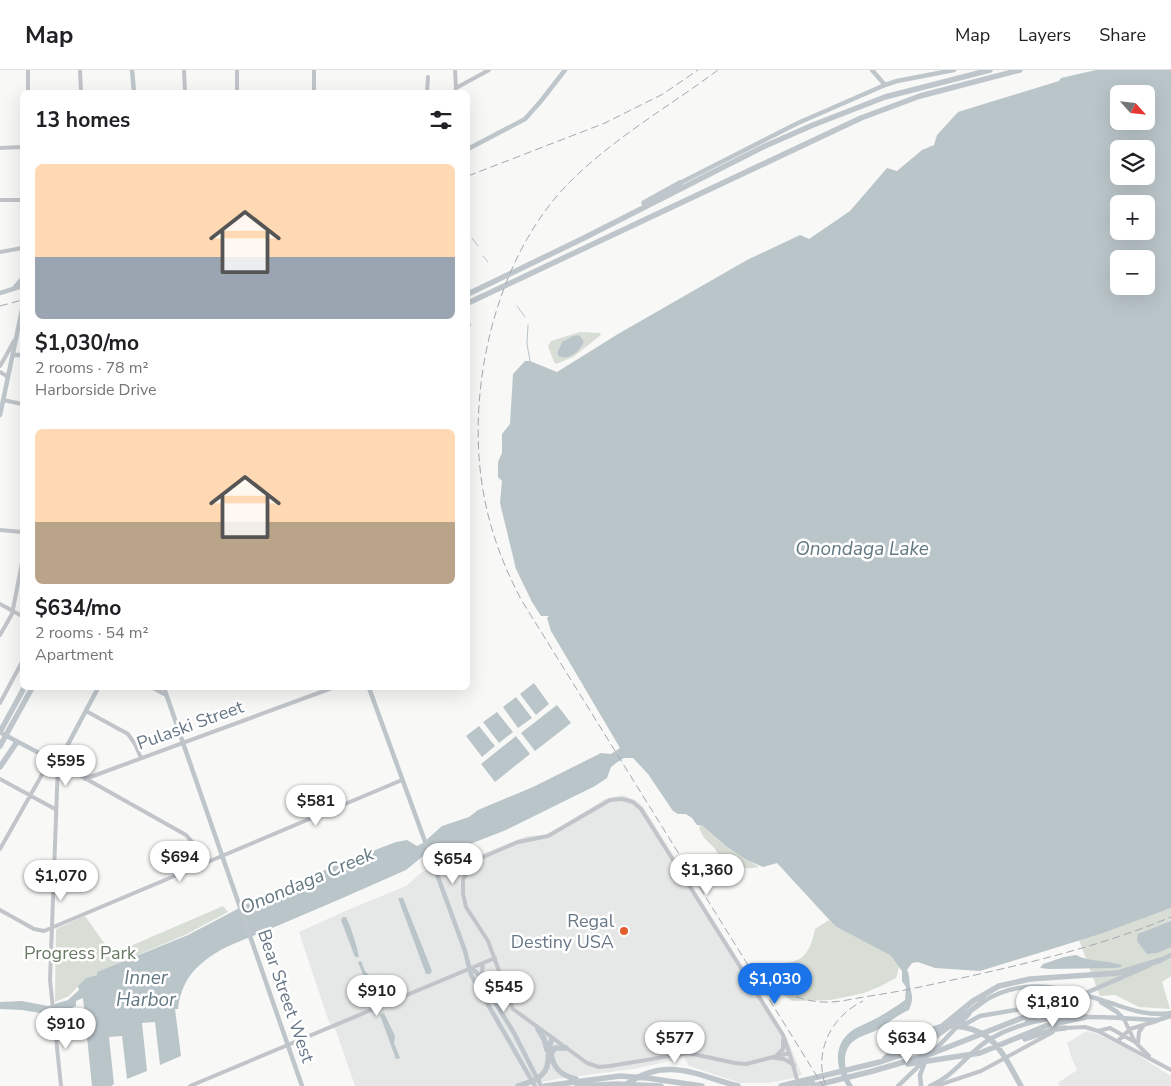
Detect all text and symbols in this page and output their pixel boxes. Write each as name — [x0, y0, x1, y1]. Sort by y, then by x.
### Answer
text: Map — [25, 19, 73, 51]
text: Map — [955, 23, 990, 47]
text: Layers — [1018, 23, 1071, 47]
text: Share — [1099, 23, 1146, 47]
north arrow — [1110, 85, 1155, 130]
map controls — [1110, 85, 1155, 295]
text: 13 homes — [35, 106, 130, 134]
icon: filters — [427, 106, 455, 134]
button: layers — [1110, 140, 1155, 185]
button: + — [1110, 195, 1155, 240]
icon: home — [200, 197, 290, 287]
button: − — [1110, 250, 1155, 295]
text: $1,030/mo — [35, 329, 139, 357]
text: 2 rooms · 78 m² — [35, 357, 148, 379]
text: Harborside Drive — [35, 379, 157, 401]
icon: home — [200, 462, 290, 552]
water label: Onondaga Lake — [795, 536, 929, 562]
text: $634/mo — [35, 594, 121, 622]
text: 2 rooms · 54 m² — [35, 622, 148, 644]
text: Apartment — [35, 644, 113, 666]
street label: Pulaski Street — [133, 694, 247, 755]
pin: $595 — [36, 744, 96, 787]
text: $595 — [47, 750, 85, 772]
pin: $581 — [286, 784, 346, 827]
text: $581 — [297, 790, 335, 812]
pin: $694 — [150, 840, 210, 883]
water label: Onondaga Creek — [236, 841, 378, 921]
pin: $654 — [423, 842, 483, 885]
text: $694 — [161, 846, 199, 868]
text: $654 — [434, 848, 472, 870]
pin: $1,360 — [666, 854, 748, 896]
text: $1,360 — [681, 859, 733, 881]
pin: $1,070 — [20, 860, 102, 902]
text: $1,070 — [35, 865, 87, 887]
place label: Regal Destiny USA — [511, 909, 615, 954]
marker: Regal Destiny USA — [618, 925, 630, 937]
street label: Bear Street West — [252, 926, 320, 1066]
park label: Progress Park — [24, 941, 137, 965]
pin: $1,030 — [734, 962, 816, 1005]
water label: Inner Harbor — [116, 965, 177, 1013]
text: $1,030 — [749, 968, 801, 990]
pin: $545 — [474, 970, 534, 1013]
pin: $910 — [347, 974, 407, 1017]
text: $545 — [485, 976, 523, 998]
text: $910 — [358, 980, 396, 1002]
pin: $1,810 — [1012, 986, 1094, 1028]
text: $1,810 — [1027, 991, 1079, 1013]
pin: $910 — [36, 1008, 96, 1050]
text: $910 — [47, 1013, 85, 1035]
pin: $577 — [645, 1022, 705, 1064]
pin: $634 — [877, 1022, 937, 1064]
text: $577 — [656, 1027, 694, 1049]
text: $634 — [888, 1027, 926, 1049]

